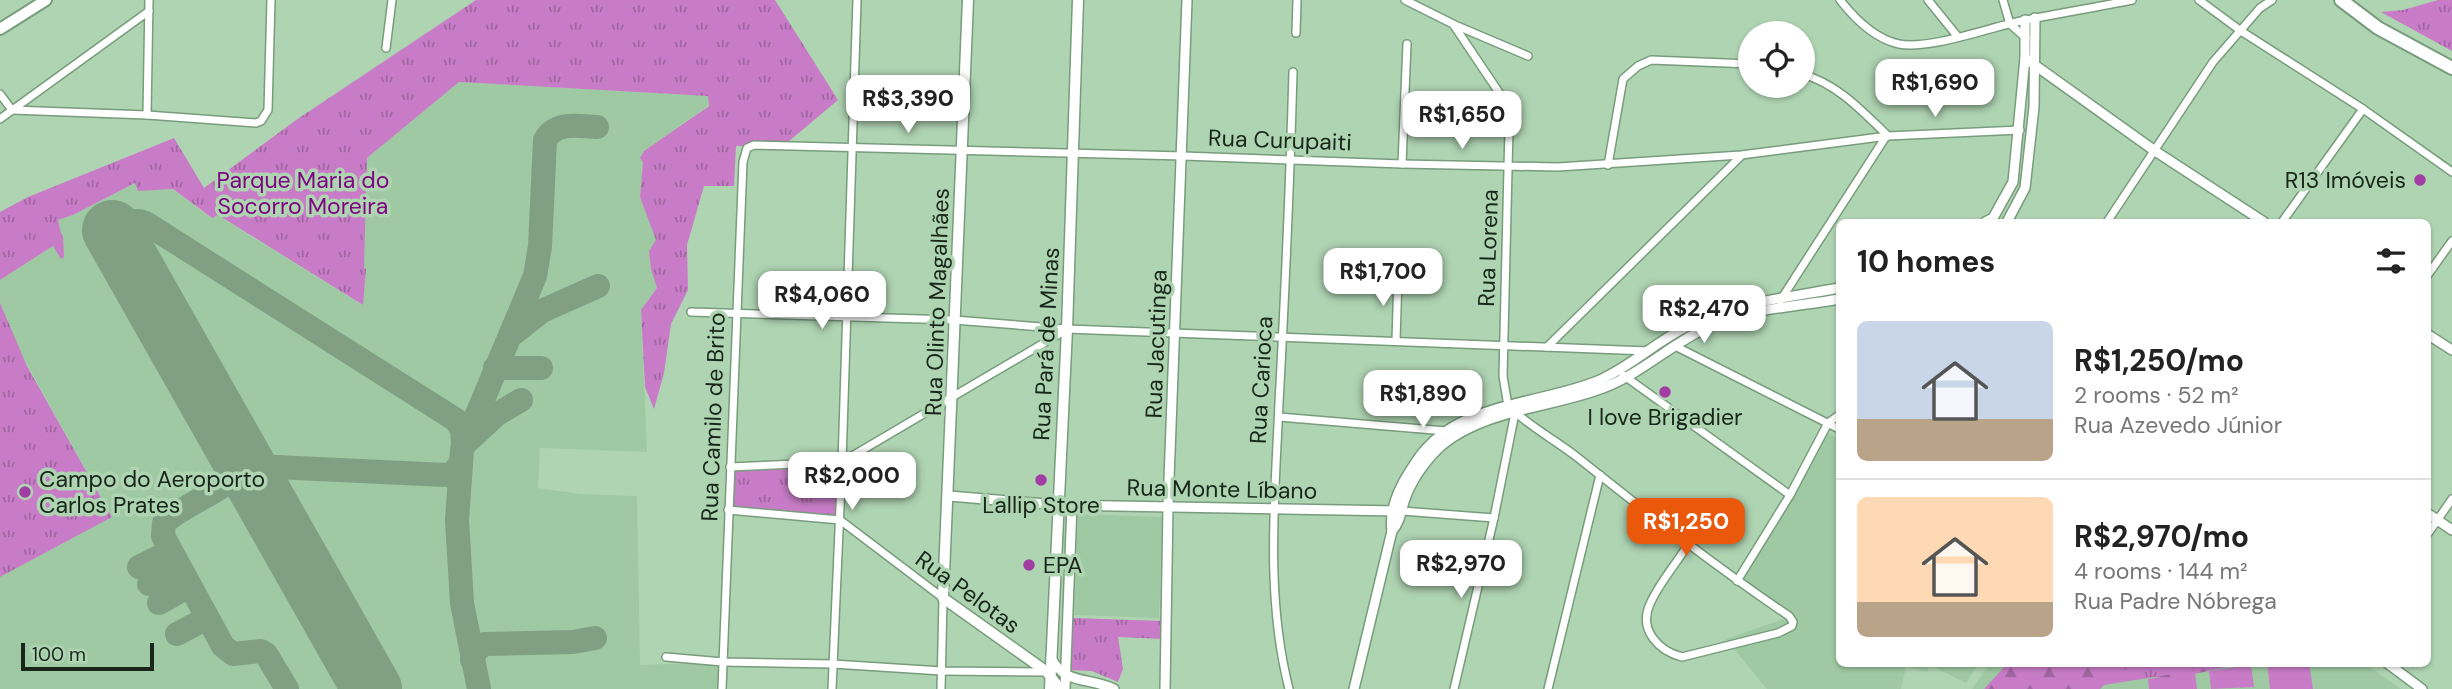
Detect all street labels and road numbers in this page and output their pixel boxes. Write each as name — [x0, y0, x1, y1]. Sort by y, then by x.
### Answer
street label: Rua Curupaiti — [1208, 122, 1352, 158]
street label: Rua Olinto Magalhães — [918, 187, 956, 417]
street label: Rua Lorena — [1471, 189, 1505, 307]
street label: Rua Pará de Minas — [1026, 247, 1066, 441]
street label: Rua Jacutinga — [1138, 269, 1174, 419]
street label: Rua Camilo de Brito — [694, 312, 732, 522]
street label: Rua Carioca — [1243, 315, 1279, 445]
street label: Rua Monte Líbano — [1126, 472, 1318, 506]
street label: Rua Pelotas — [910, 544, 1026, 640]

